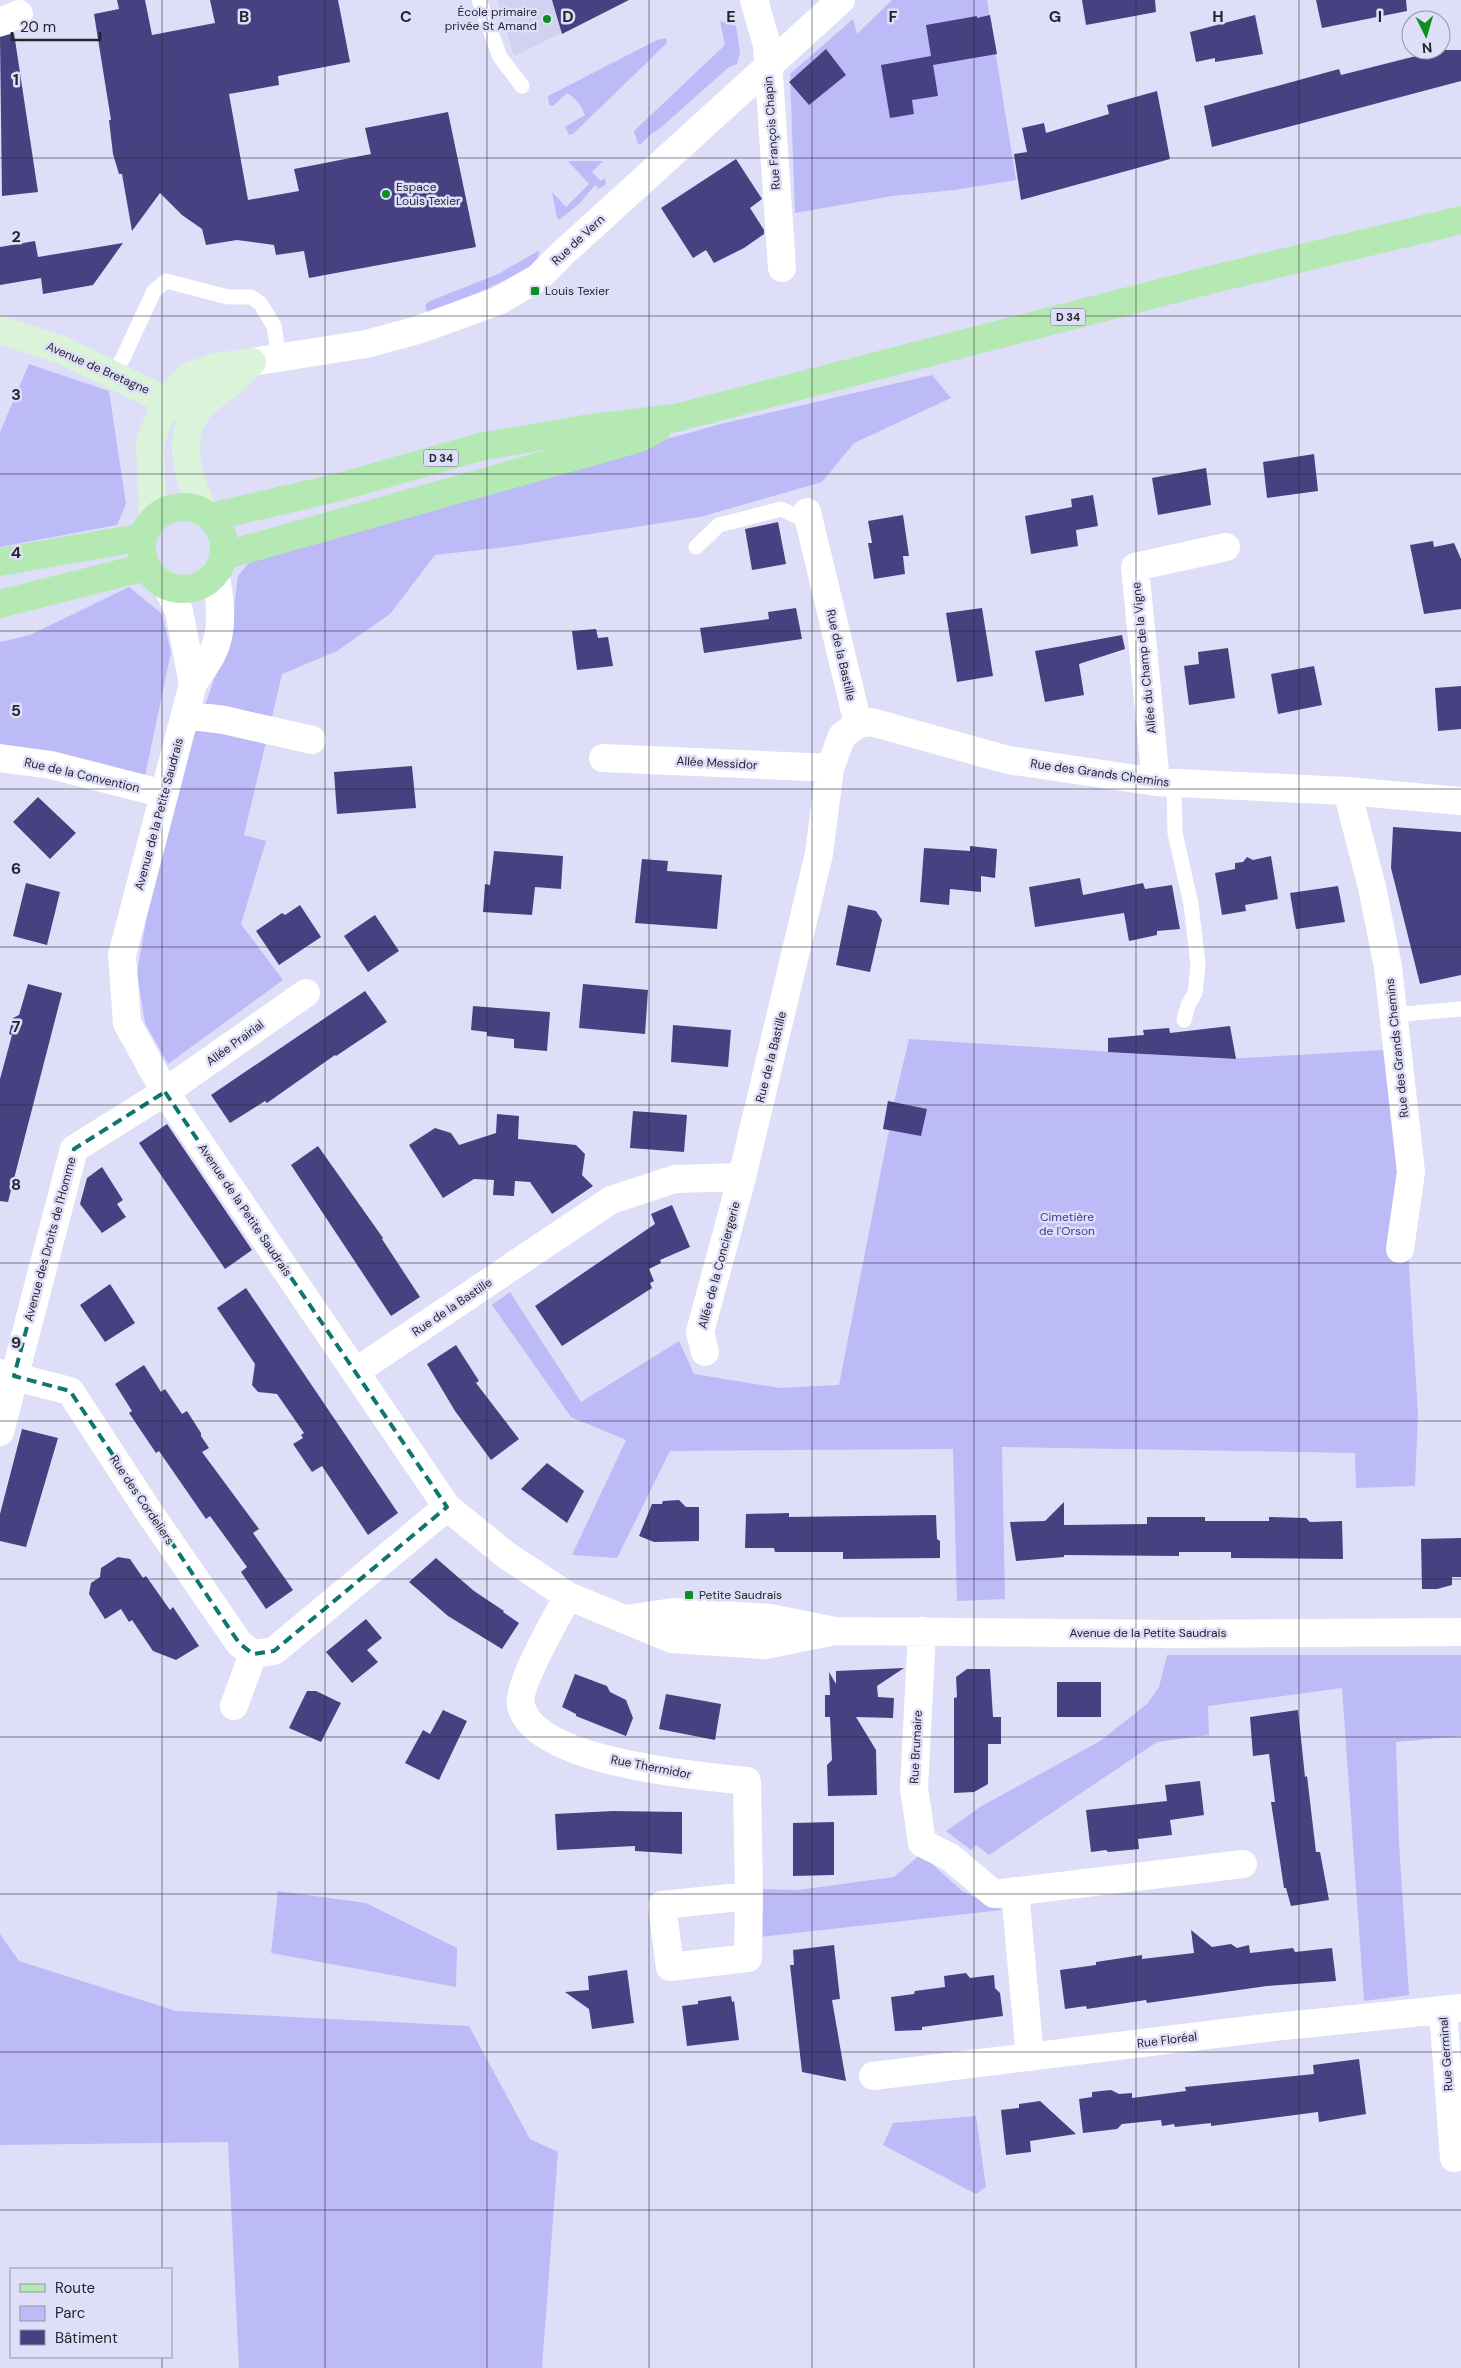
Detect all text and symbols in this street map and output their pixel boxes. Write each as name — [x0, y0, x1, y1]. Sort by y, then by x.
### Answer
place label: École primaire privée St Amand — [445, 4, 537, 34]
text: B — [239, 6, 249, 27]
text: C — [400, 6, 412, 27]
text: D — [562, 6, 574, 27]
text: E — [726, 6, 736, 27]
text: F — [889, 6, 898, 27]
text: G — [1049, 6, 1061, 27]
text: H — [1212, 6, 1224, 27]
text: I — [1378, 6, 1382, 27]
scale bar — [12, 10, 100, 42]
north arrow — [1401, 10, 1451, 60]
marker: École primaire privée St Amand — [541, 13, 553, 25]
text: 20 m — [20, 17, 56, 37]
text: N — [1421, 39, 1433, 57]
text: 1 — [13, 69, 19, 90]
street label: Rue François Chapin — [760, 76, 784, 190]
place label: Espace Louis Texier — [396, 179, 461, 209]
marker: Espace Louis Texier — [380, 188, 392, 200]
street label: Rue de Vern — [548, 211, 608, 269]
text: 2 — [11, 226, 21, 247]
place label: Louis Texier — [545, 283, 610, 299]
marker: Louis Texier — [529, 285, 541, 297]
road number: D 34 — [1050, 308, 1086, 326]
street label: Avenue de Bretagne — [44, 338, 152, 398]
text: 3 — [11, 384, 21, 405]
road number: D 34 — [424, 449, 458, 466]
text: 4 — [11, 542, 21, 563]
street label: Allée du Champ de la Vigne — [1128, 581, 1160, 735]
street label: Rue de la Bastille — [823, 608, 859, 702]
text: 5 — [11, 700, 21, 721]
street label: Avenue de la Petite Saudrais — [131, 736, 187, 892]
street label: Allée Messidor — [676, 753, 758, 773]
street label: Rue de la Convention — [23, 754, 141, 796]
street label: Rue des Grands Chemins — [1030, 755, 1170, 791]
text: 6 — [11, 858, 21, 879]
street label: Rue des Grands Chemins — [1382, 978, 1412, 1118]
street label: Rue de la Bastille — [752, 1010, 790, 1104]
text: 7 — [12, 1016, 21, 1037]
street label: Allée Prairial — [203, 1017, 267, 1069]
street label: Avenue de la Petite Saudrais — [194, 1140, 296, 1280]
street label: Avenue des Droits de l'Homme — [20, 1155, 80, 1323]
text: 8 — [11, 1174, 21, 1195]
street label: Allée de la Conciergerie — [694, 1200, 744, 1330]
park label: Cimetière de l'Orson — [1039, 1209, 1095, 1239]
street label: Rue de la Bastille — [409, 1274, 495, 1340]
text: 9 — [11, 1332, 21, 1353]
street label: Rue des Cordeliers — [106, 1452, 178, 1548]
place label: Petite Saudrais — [699, 1587, 782, 1603]
marker: Petite Saudrais — [683, 1589, 695, 1601]
street label: Avenue de la Petite Saudrais — [1069, 1625, 1227, 1641]
street label: Rue Brumaire — [906, 1710, 926, 1784]
street label: Rue Thermidor — [609, 1751, 693, 1783]
street label: Rue Germinal — [1435, 2017, 1457, 2091]
street label: Rue Floréal — [1136, 2028, 1198, 2052]
legend — [10, 2268, 172, 2358]
text: Route — [55, 2278, 95, 2298]
text: Parc — [55, 2303, 85, 2323]
text: Bâtiment — [55, 2328, 118, 2348]

